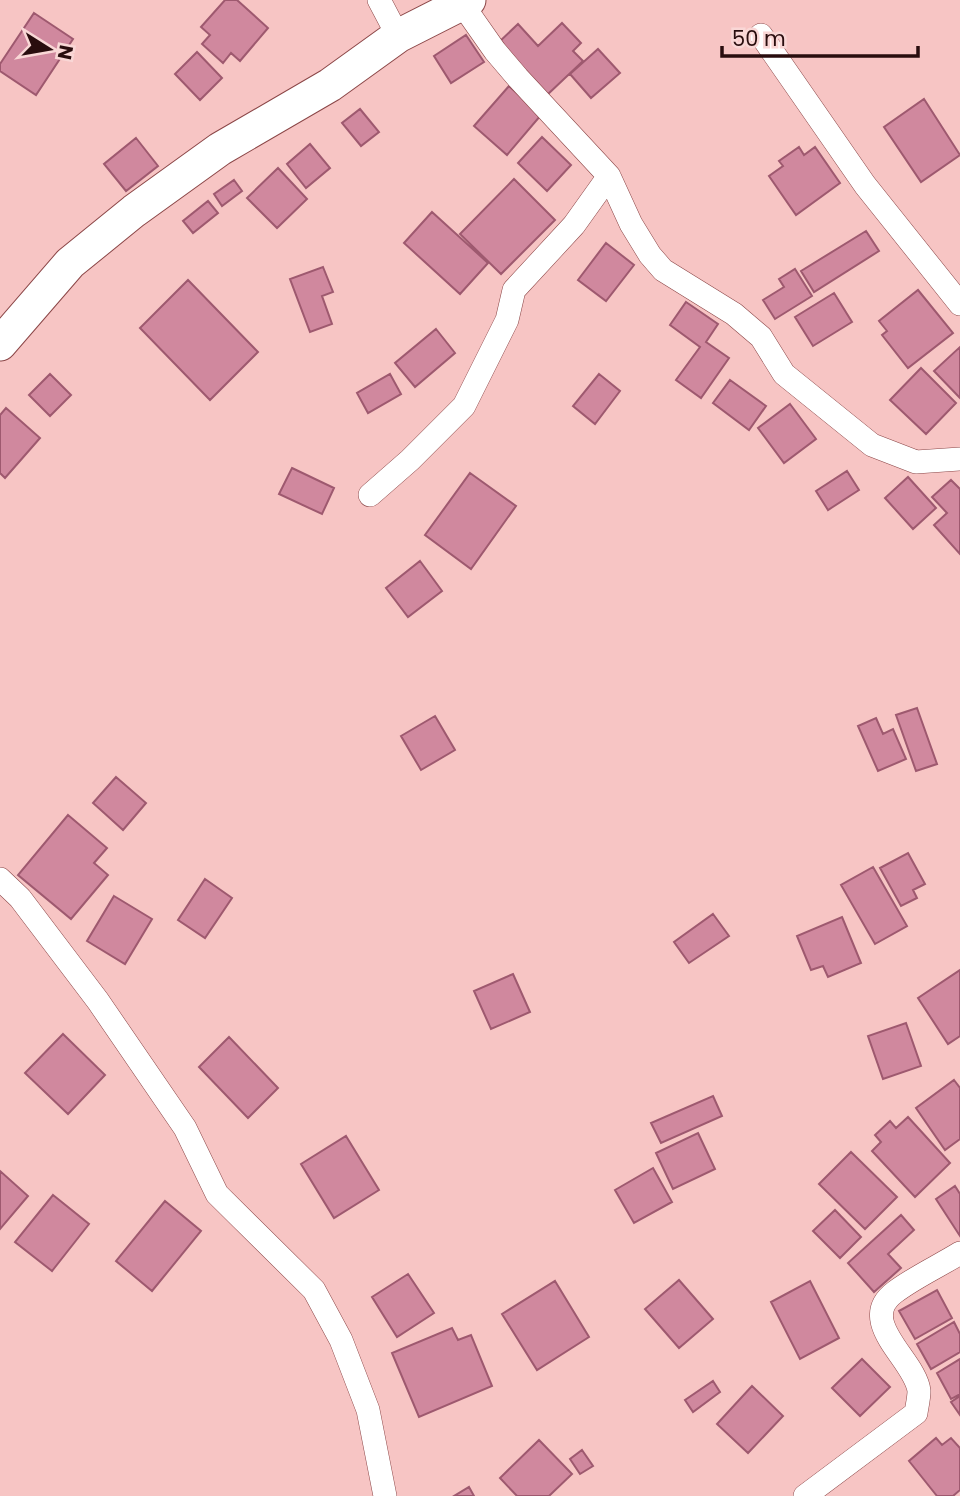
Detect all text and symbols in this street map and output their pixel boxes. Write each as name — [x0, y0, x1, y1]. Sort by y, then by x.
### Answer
north arrow — [14, 14, 84, 84]
scale bar — [722, 14, 918, 58]
text: 50 m — [732, 24, 786, 53]
text: N — [51, 43, 80, 62]

